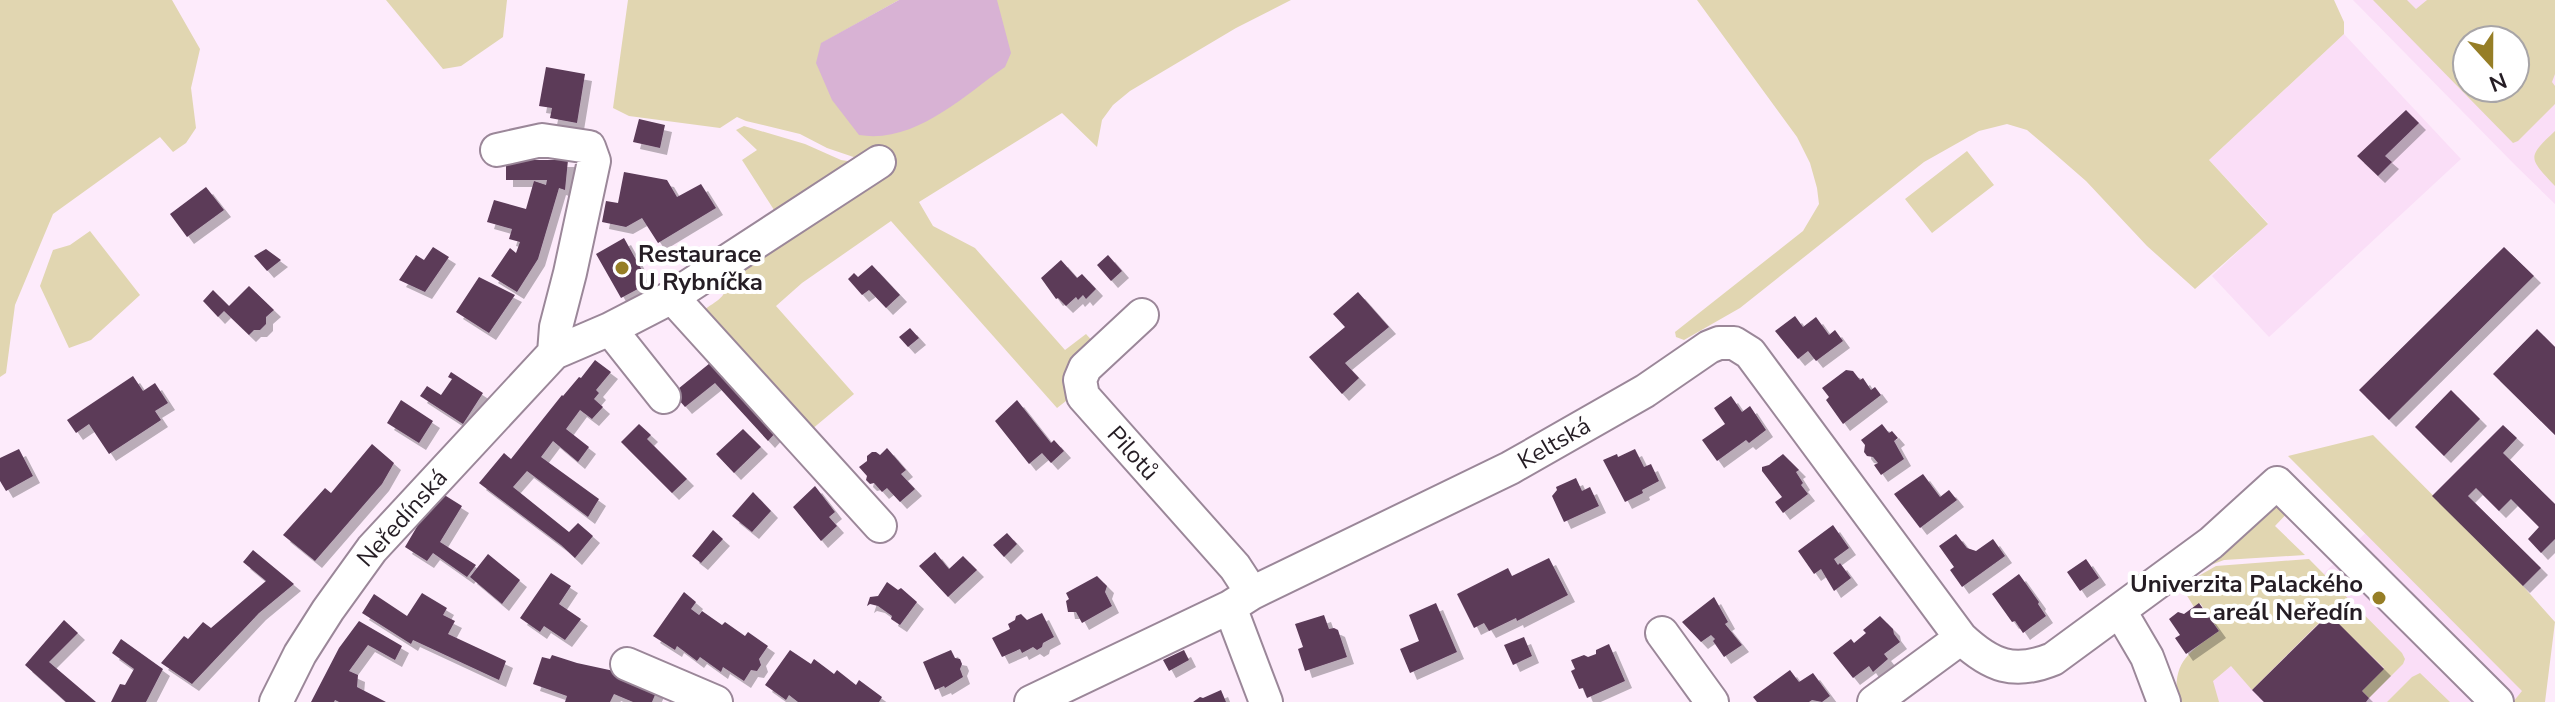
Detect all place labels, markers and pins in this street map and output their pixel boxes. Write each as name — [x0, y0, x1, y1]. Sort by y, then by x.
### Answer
place label: Restaurace U Rybníčka — [638, 238, 763, 298]
marker: Restaurace U Rybníčka — [613, 259, 631, 277]
place label: Univerzita Palackého – areál Neředín — [2130, 568, 2363, 628]
marker: Univerzita Palackého – areál Neředín — [2370, 589, 2388, 607]

